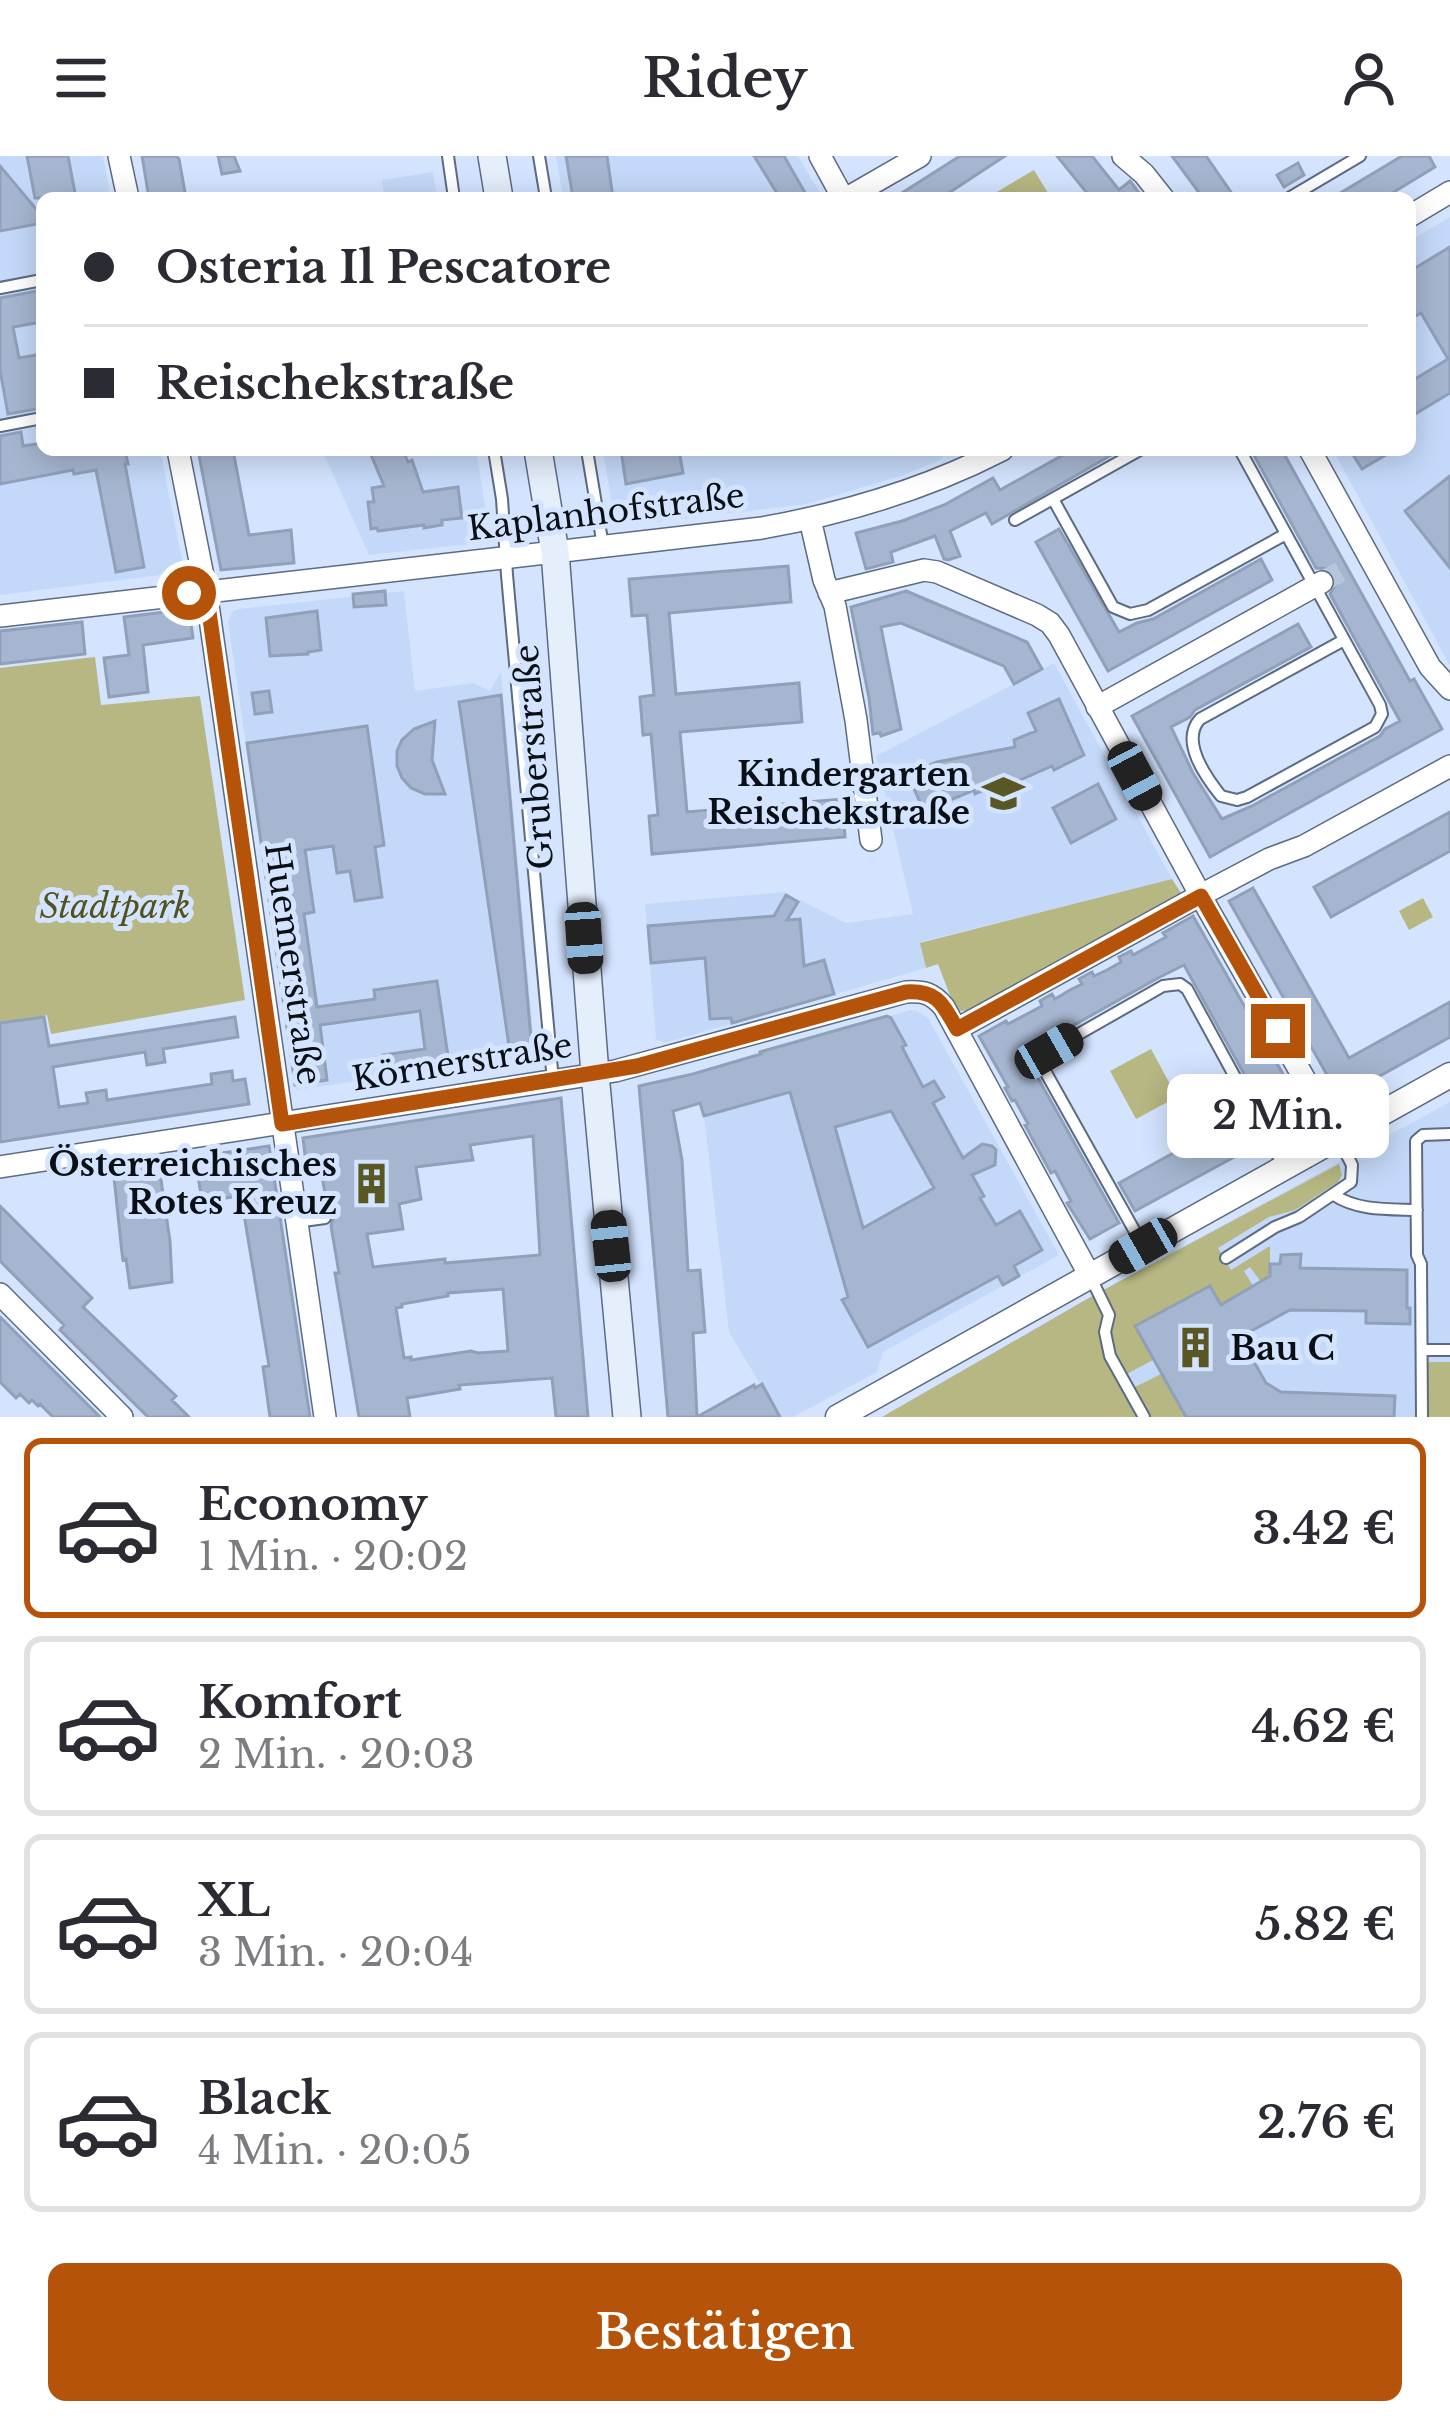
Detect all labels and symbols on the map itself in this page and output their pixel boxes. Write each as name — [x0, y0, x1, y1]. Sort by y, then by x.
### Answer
street label: Kaplanhofstraße — [465, 475, 747, 549]
route start — [162, 566, 216, 620]
street label: Gruberstraße — [506, 643, 562, 871]
car — [1102, 736, 1168, 816]
place label: Kindergarten Reischekstraße — [707, 754, 970, 833]
school or university icon: Kindergarten Reischekstraße — [981, 770, 1027, 816]
street label: Huemerstraße — [256, 840, 330, 1088]
park label: Stadtpark — [39, 886, 191, 927]
car — [564, 901, 604, 975]
route end — [1251, 1004, 1305, 1058]
car — [1009, 1017, 1089, 1085]
street label: Körnerstraße — [349, 1024, 575, 1100]
callout: 2 Min. — [1167, 1073, 1389, 1157]
place label: Österreichisches Rotes Kreuz — [49, 1144, 337, 1223]
building icon: Österreichisches Rotes Kreuz — [348, 1160, 394, 1206]
car — [589, 1208, 633, 1284]
car — [1103, 1212, 1183, 1280]
building icon: Bau C — [1173, 1325, 1219, 1371]
place label: Bau C — [1230, 1328, 1335, 1369]

